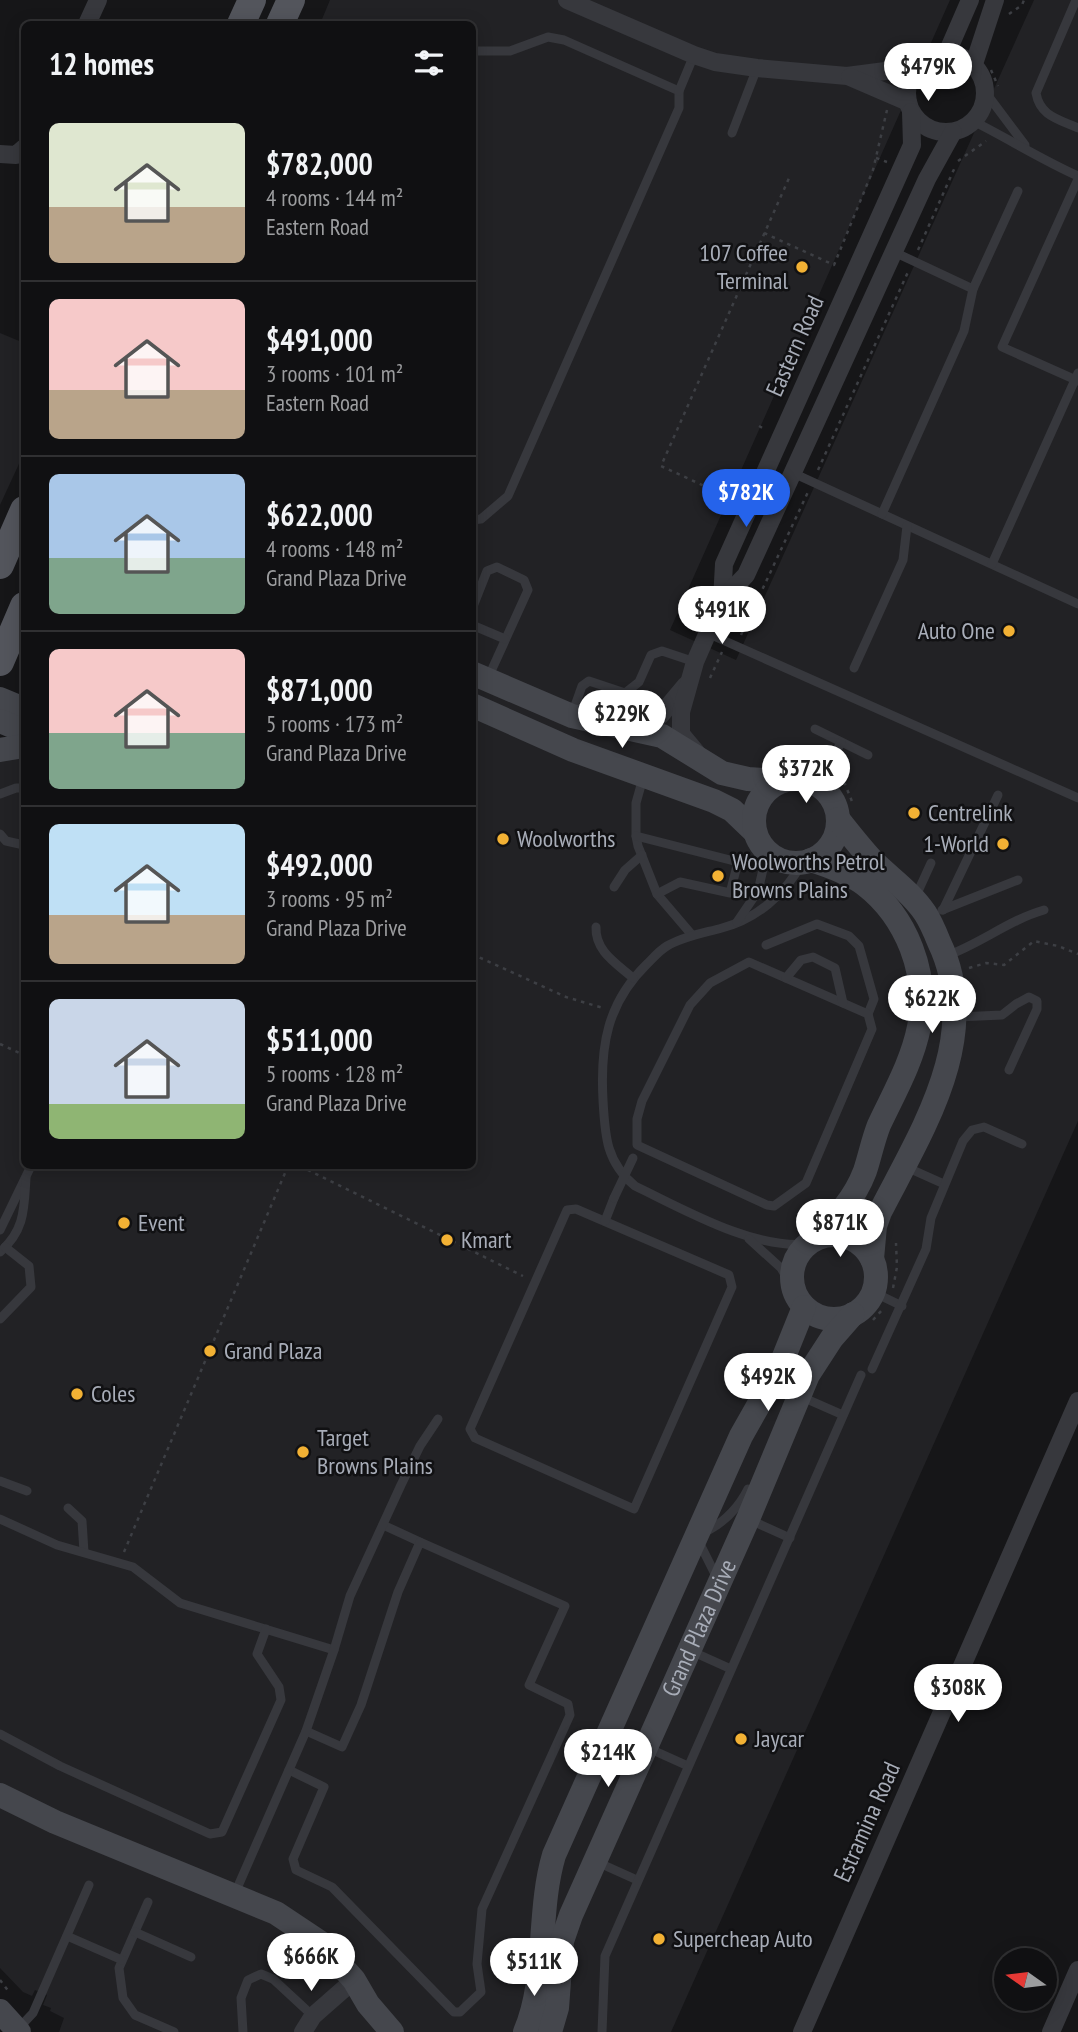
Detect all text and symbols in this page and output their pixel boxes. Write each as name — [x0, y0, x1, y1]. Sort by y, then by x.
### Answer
pin: $479K — [879, 43, 977, 103]
text: 12 homes — [49, 44, 154, 83]
icon: filters — [410, 44, 448, 82]
text: $479K — [900, 51, 956, 80]
text: $782,000 — [266, 144, 373, 183]
icon: home — [105, 151, 189, 235]
text: 4 rooms · 144 m² — [266, 183, 403, 212]
text: Eastern Road — [266, 212, 369, 241]
place label: 107 Coffee Terminal — [699, 237, 788, 296]
marker: 107 Coffee Terminal — [794, 259, 810, 275]
street label: Eastern Road — [759, 290, 831, 401]
text: $491,000 — [266, 320, 373, 359]
icon: home — [105, 327, 189, 411]
text: 3 rooms · 101 m² — [266, 359, 403, 388]
text: Eastern Road — [266, 388, 369, 417]
pin: $782K — [697, 470, 795, 529]
text: $782K — [718, 477, 774, 506]
text: $622,000 — [266, 495, 373, 534]
icon: home — [105, 502, 189, 586]
text: 4 rooms · 148 m² — [266, 534, 403, 563]
text: Grand Plaza Drive — [266, 563, 407, 592]
pin: $491K — [673, 586, 771, 646]
text: $491K — [694, 594, 750, 623]
place label: Auto One — [918, 615, 995, 646]
marker: Auto One — [1001, 623, 1017, 639]
text: $871,000 — [266, 670, 373, 709]
icon: home — [105, 677, 189, 761]
pin: $229K — [573, 690, 671, 750]
text: $229K — [594, 698, 650, 727]
text: 5 rooms · 173 m² — [266, 709, 403, 738]
text: Grand Plaza Drive — [266, 738, 407, 767]
pin: $372K — [757, 746, 855, 805]
text: $372K — [778, 753, 834, 782]
place label: Centrelink — [928, 797, 1013, 828]
marker: Centrelink — [906, 805, 922, 821]
place label: Woolworths — [517, 823, 615, 854]
place label: 1-World — [923, 828, 989, 859]
marker: Woolworths — [495, 831, 511, 847]
marker: 1-World — [995, 836, 1011, 852]
text: $492,000 — [266, 845, 373, 884]
place label: Woolworths Petrol Browns Plains — [732, 846, 885, 905]
icon: home — [105, 852, 189, 936]
marker: Woolworths Petrol Browns Plains — [710, 868, 726, 884]
text: 3 rooms · 95 m² — [266, 884, 393, 913]
text: Grand Plaza Drive — [266, 913, 407, 942]
pin: $622K — [883, 976, 981, 1035]
text: $622K — [904, 983, 960, 1012]
text: $511,000 — [266, 1020, 373, 1059]
icon: home — [105, 1027, 189, 1111]
text: 5 rooms · 128 m² — [266, 1059, 403, 1088]
text: Grand Plaza Drive — [266, 1088, 407, 1117]
pin: $871K — [791, 1200, 889, 1259]
place label: Event — [138, 1207, 185, 1238]
text: $871K — [812, 1207, 868, 1236]
marker: Event — [116, 1215, 132, 1231]
place label: Kmart — [461, 1224, 512, 1255]
marker: Kmart — [439, 1232, 455, 1248]
place label: Grand Plaza — [224, 1335, 322, 1366]
marker: Grand Plaza — [202, 1343, 218, 1359]
pin: $492K — [719, 1354, 817, 1413]
text: $492K — [740, 1361, 796, 1390]
place label: Coles — [91, 1378, 135, 1409]
marker: Coles — [69, 1386, 85, 1402]
place label: Target Browns Plains — [317, 1422, 433, 1481]
marker: Target Browns Plains — [295, 1444, 311, 1460]
street label: Grand Plaza Drive — [655, 1554, 743, 1701]
pin: $308K — [909, 1664, 1007, 1724]
text: $308K — [930, 1672, 986, 1701]
place label: Jaycar — [754, 1723, 805, 1754]
pin: $214K — [559, 1730, 657, 1789]
marker: Jaycar — [733, 1731, 749, 1747]
text: $214K — [580, 1737, 636, 1766]
street label: Estramina Road — [826, 1757, 907, 1887]
place label: Supercheap Auto — [673, 1923, 813, 1954]
marker: Supercheap Auto — [651, 1931, 667, 1947]
pin: $666K — [262, 1934, 360, 1993]
pin: $511K — [485, 1938, 583, 1998]
text: $666K — [283, 1941, 339, 1970]
text: $511K — [506, 1946, 562, 1975]
north arrow — [994, 1948, 1057, 2011]
map controls — [994, 1948, 1057, 2011]

